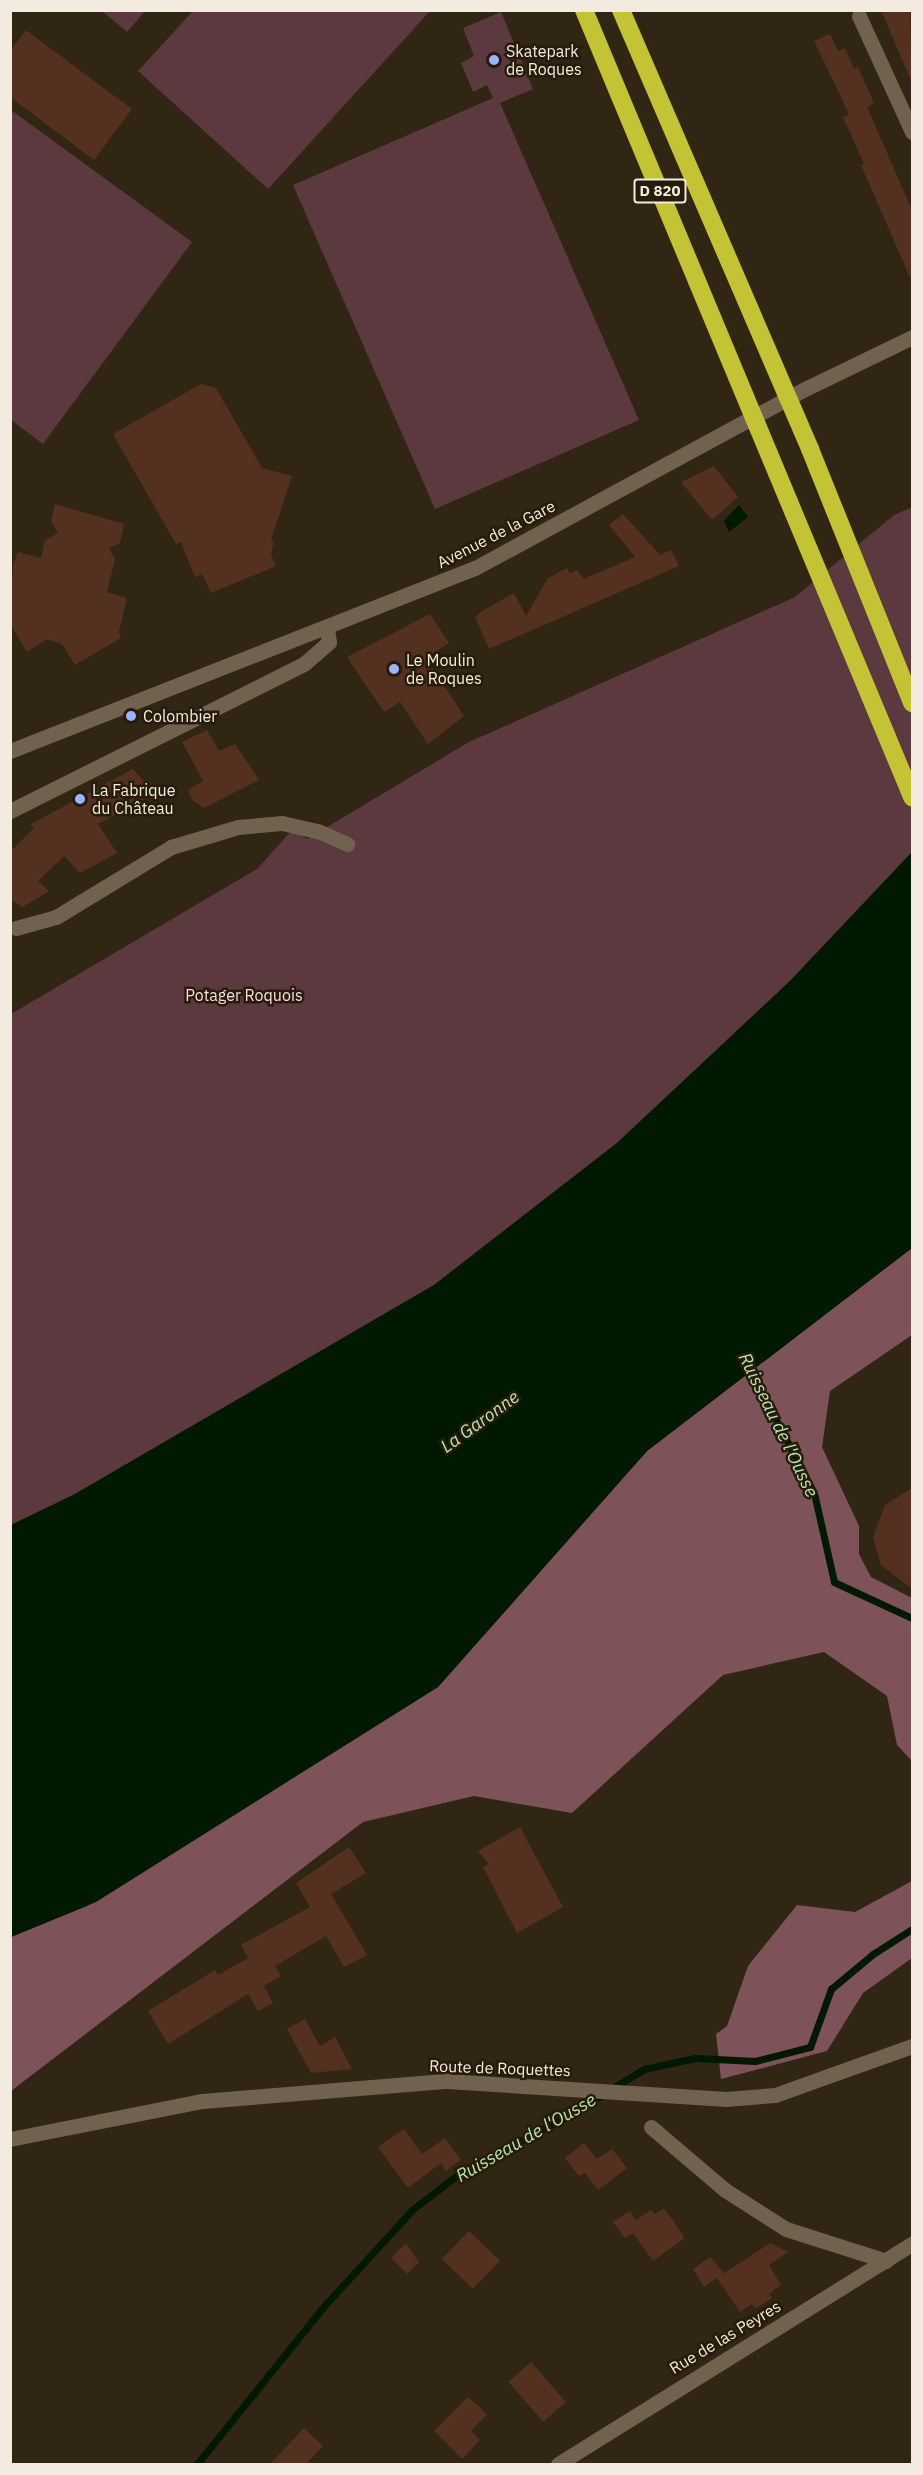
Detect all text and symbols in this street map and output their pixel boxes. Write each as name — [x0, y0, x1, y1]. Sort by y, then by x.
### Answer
place label: Skatepark de Roques — [506, 41, 582, 79]
marker: Skatepark de Roques — [487, 53, 501, 67]
road number: D 820 — [633, 179, 687, 203]
street label: Avenue de la Gare — [434, 496, 558, 572]
place label: Le Moulin de Roques — [406, 650, 482, 688]
marker: Le Moulin de Roques — [387, 662, 401, 676]
place label: Colombier — [143, 706, 217, 726]
marker: Colombier — [124, 709, 138, 723]
place label: La Fabrique du Château — [92, 780, 175, 818]
marker: La Fabrique du Château — [73, 792, 87, 806]
park label: Potager Roquois — [185, 985, 303, 1005]
water label: Ruisseau de l'Ousse — [734, 1349, 822, 1501]
water label: La Garonne — [437, 1386, 523, 1458]
street label: Route de Roquettes — [429, 2056, 571, 2080]
water label: Ruisseau de l'Ousse — [452, 2089, 600, 2187]
street label: Rue de las Peyres — [666, 2296, 784, 2378]

